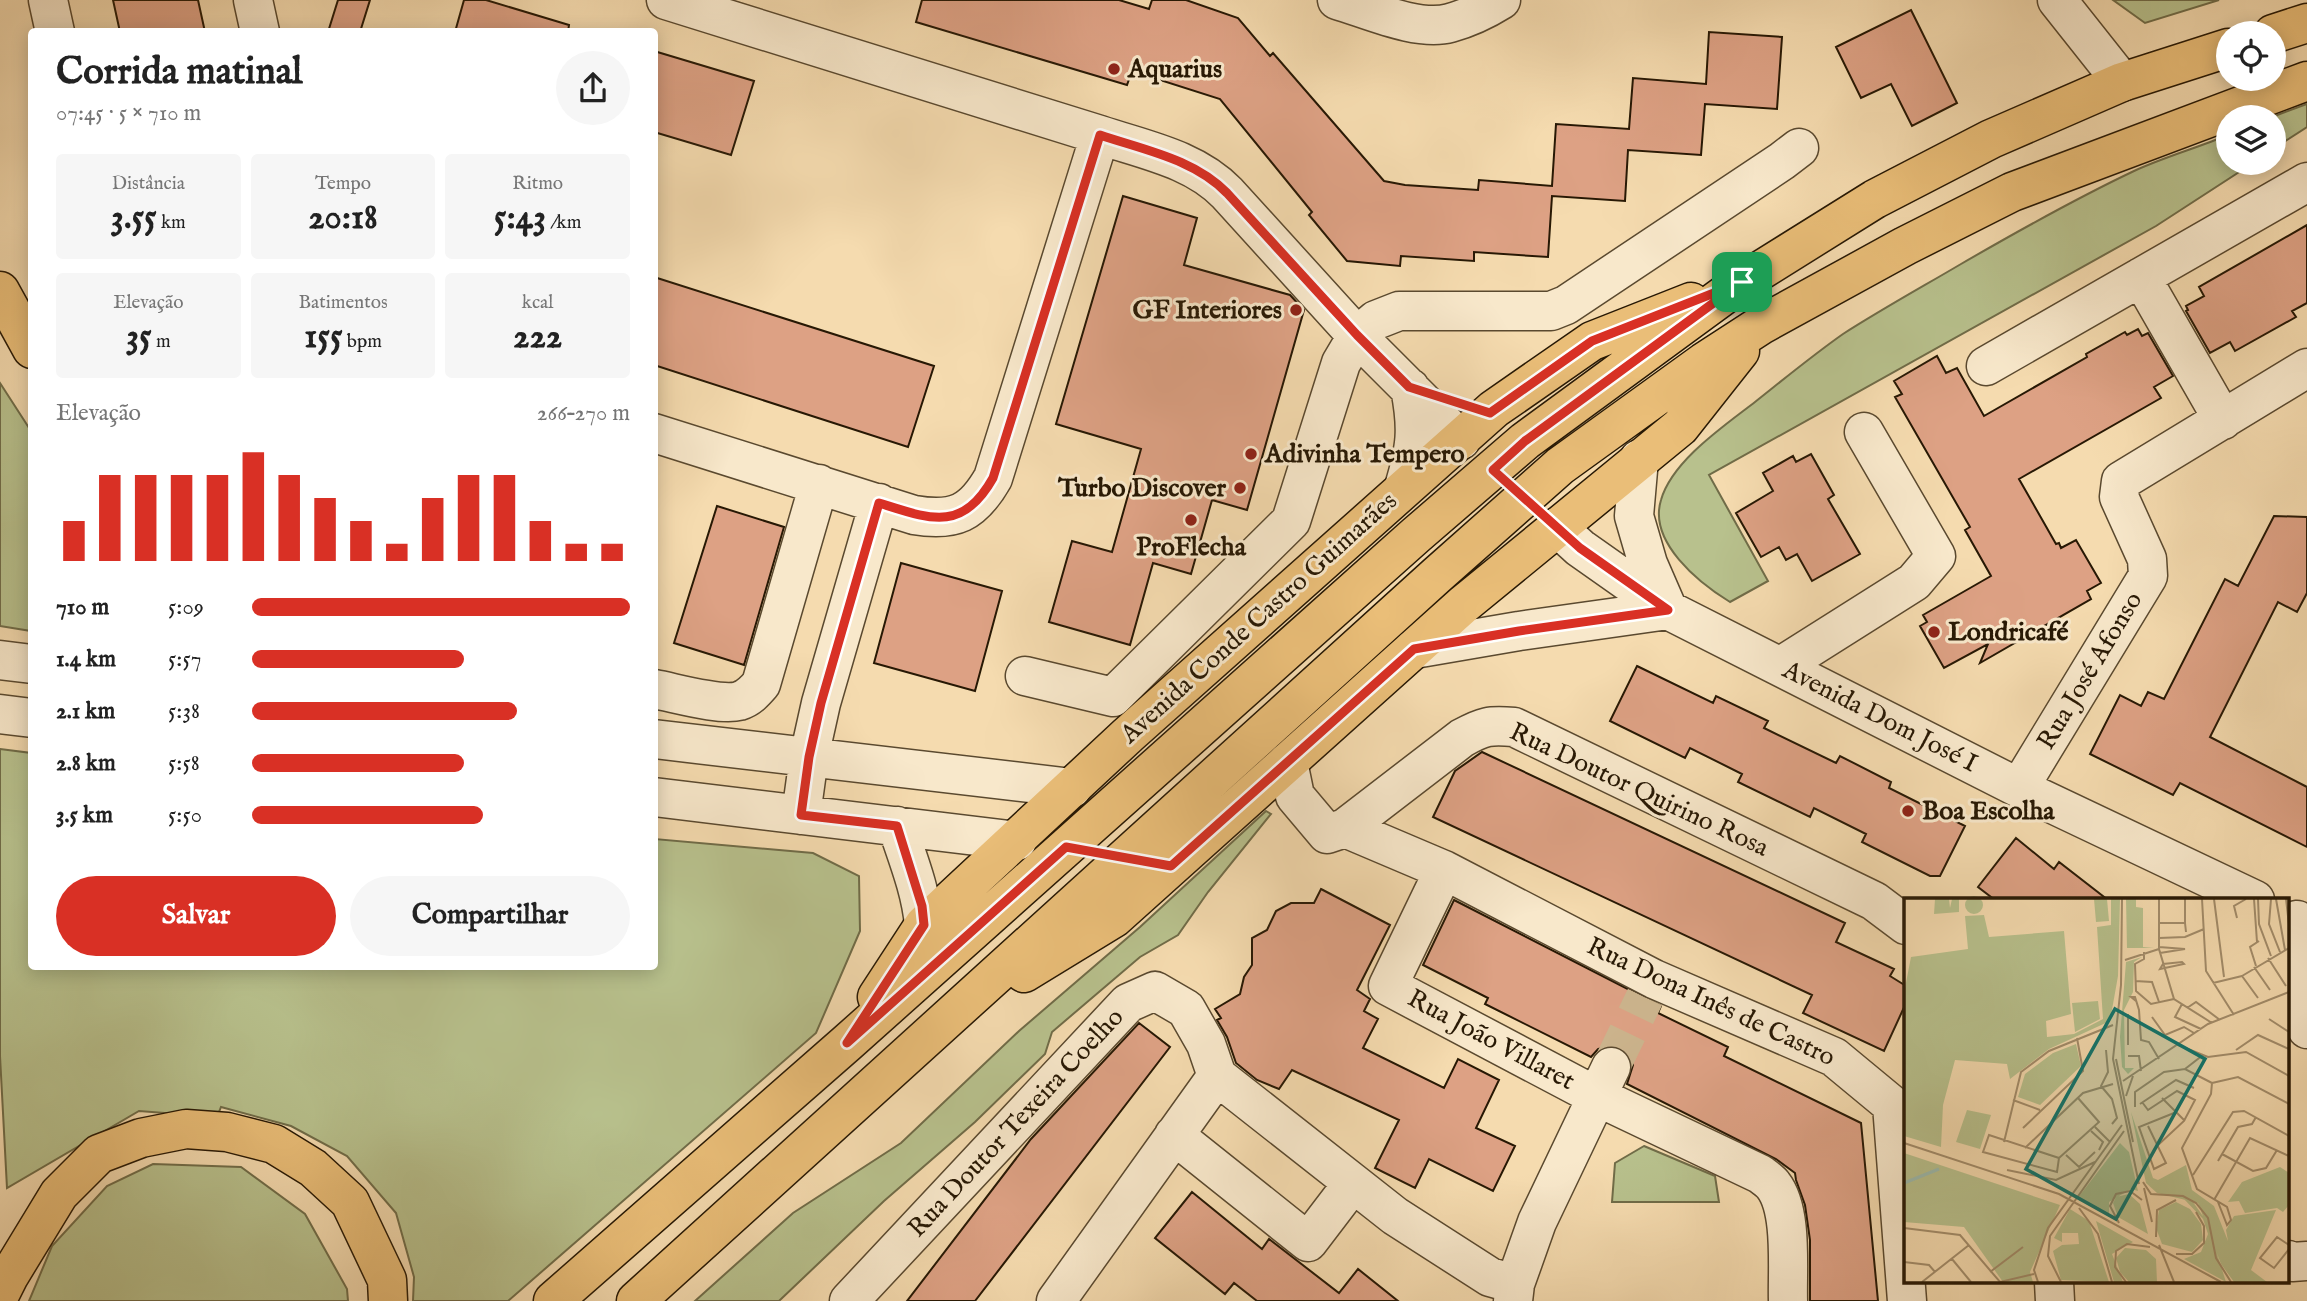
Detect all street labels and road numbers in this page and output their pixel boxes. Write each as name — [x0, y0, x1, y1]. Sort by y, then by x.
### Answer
street label: Avenida Conde Castro Guimarães — [1113, 485, 1404, 752]
street label: Rua José Afonso — [2030, 586, 2150, 756]
street label: Avenida Dom José I — [1776, 653, 1983, 780]
street label: Rua Doutor Quirino Rosa — [1504, 715, 1775, 865]
street label: Rua Dona Inês de Castro — [1582, 930, 1840, 1074]
street label: Rua João Villaret — [1402, 982, 1580, 1098]
street label: Rua Doutor Texeira Coelho — [901, 1001, 1131, 1245]

